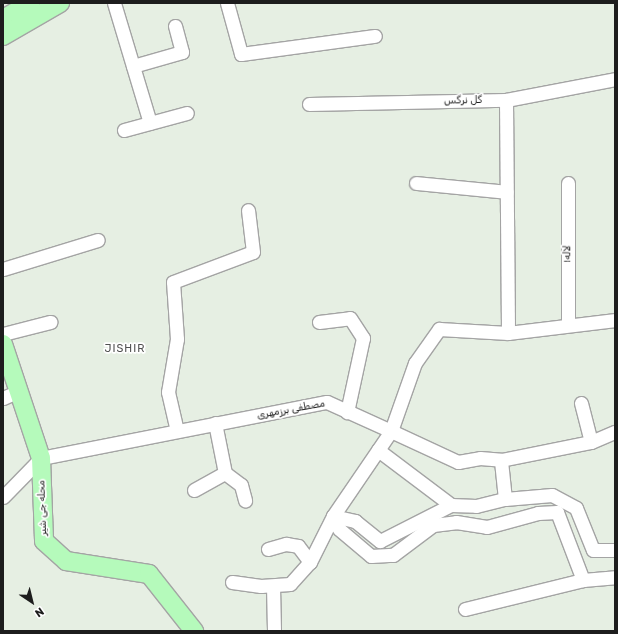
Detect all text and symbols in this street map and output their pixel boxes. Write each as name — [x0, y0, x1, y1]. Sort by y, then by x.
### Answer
street label: گل نرگس — [444, 95, 482, 107]
street label: لاله۱ — [562, 245, 574, 263]
district label: JISHIR — [105, 342, 145, 356]
street label: مصطفی برزمهری — [256, 398, 326, 422]
street label: محله جی شیر — [36, 480, 50, 536]
north arrow — [12, 582, 52, 622]
text: N — [32, 605, 46, 620]

